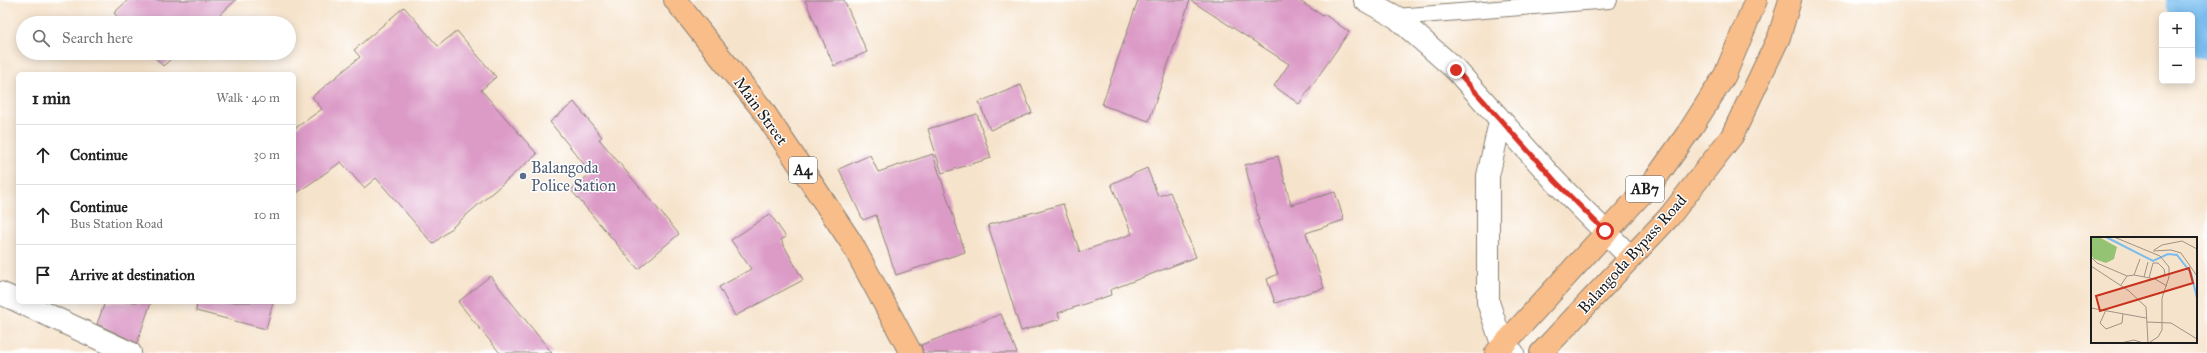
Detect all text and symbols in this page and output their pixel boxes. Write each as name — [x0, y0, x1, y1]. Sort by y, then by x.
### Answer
map controls — [2159, 12, 2195, 84]
button: + — [2159, 12, 2195, 48]
search box — [16, 16, 296, 60]
icon: search — [30, 27, 52, 49]
text: Search here — [62, 29, 133, 47]
button: − — [2159, 48, 2195, 84]
route end — [1447, 61, 1465, 79]
street label: Main Street — [730, 73, 792, 149]
text: 1 min — [32, 88, 71, 109]
text: Walk · 40 m — [216, 90, 280, 106]
icon: ahead — [32, 144, 54, 166]
text: Continue — [70, 146, 128, 164]
text: 30 m — [254, 147, 280, 163]
road number: A4 — [789, 157, 817, 183]
place label: Balangoda Police Sation — [531, 158, 617, 195]
marker: Balangoda Police Sation — [518, 171, 528, 181]
road number: AB7 — [1626, 176, 1664, 202]
street label: Balangoda Bypass Road — [1574, 191, 1691, 318]
text: Continue — [70, 198, 128, 216]
icon: ahead — [32, 204, 54, 226]
text: 10 m — [254, 207, 280, 223]
text: Bus Station Road — [70, 216, 163, 232]
route start — [1596, 222, 1614, 240]
inset map — [2091, 237, 2197, 343]
icon: arrive — [32, 264, 54, 286]
text: Arrive at destination — [70, 266, 195, 284]

